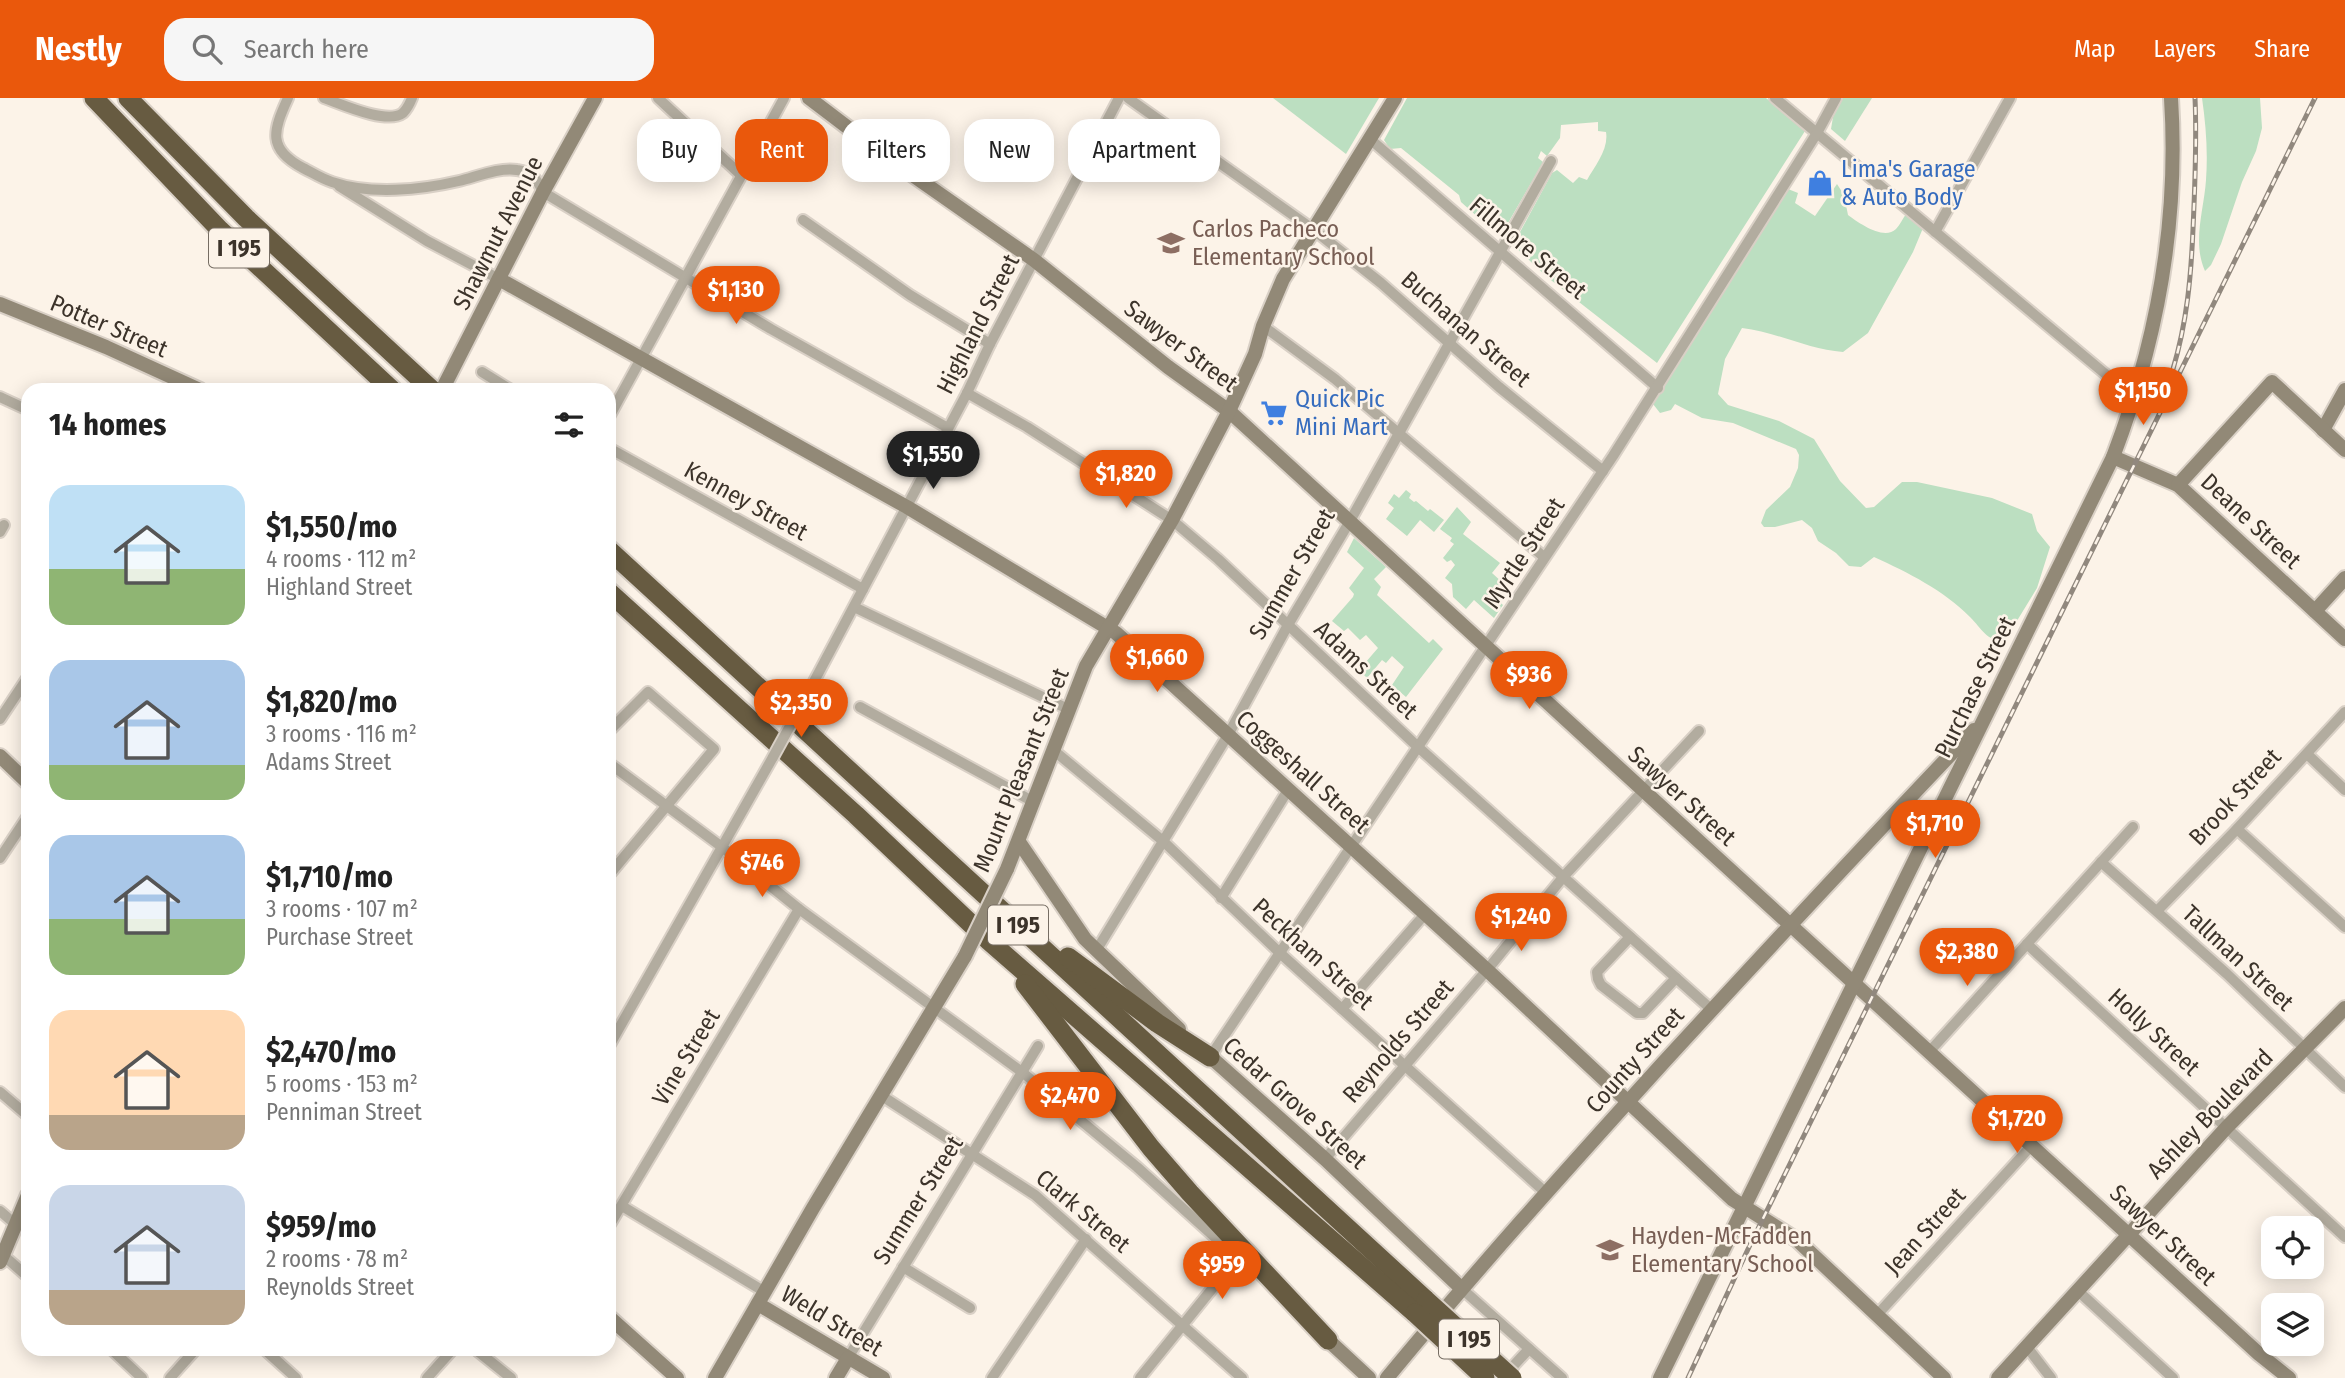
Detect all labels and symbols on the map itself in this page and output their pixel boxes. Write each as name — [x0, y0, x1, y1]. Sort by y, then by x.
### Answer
street label: Shawmut Avenue — [447, 152, 549, 314]
place label: Lima's Garage & Auto Body — [1841, 155, 1976, 211]
shop icon: Lima's Garage & Auto Body — [1805, 168, 1835, 198]
street label: Fillmore Street — [1464, 191, 1592, 305]
place label: Carlos Pacheco Elementary School — [1192, 215, 1375, 271]
road number: I 195 — [209, 228, 269, 267]
school or university icon: Carlos Pacheco Elementary School — [1156, 228, 1186, 258]
street label: Highland Street — [931, 250, 1025, 398]
street label: Buchanan Street — [1396, 265, 1536, 393]
pin: $1,130 — [679, 266, 793, 326]
street label: Potter Street — [46, 289, 172, 363]
street label: Sawyer Street — [1119, 294, 1243, 398]
pin: $1,150 — [2086, 368, 2200, 427]
place label: Quick Pic Mini Mart — [1295, 385, 1388, 441]
supermarket icon: Quick Pic Mini Mart — [1259, 398, 1289, 428]
pin: $1,550 — [876, 432, 990, 491]
pin: $1,820 — [1069, 450, 1183, 510]
street label: Kenney Street — [679, 456, 813, 546]
street label: Deane Street — [2195, 468, 2307, 574]
street label: Myrtle Street — [1478, 492, 1570, 614]
street label: Summer Street — [1243, 504, 1341, 644]
street label: Purchase Street — [1929, 612, 2021, 762]
street label: Adams Street — [1309, 615, 1423, 725]
pin: $1,660 — [1100, 634, 1214, 694]
pin: $936 — [1488, 652, 1570, 711]
street label: Mount Pleasant Street — [967, 664, 1075, 876]
pin: $2,350 — [744, 680, 858, 739]
street label: Coggeshall Street — [1230, 705, 1376, 839]
street label: Sawyer Street — [1623, 741, 1742, 852]
street label: Brook Street — [2183, 743, 2287, 851]
pin: $1,710 — [1878, 800, 1992, 860]
pin: $746 — [721, 840, 803, 899]
street label: Peckham Street — [1247, 893, 1379, 1016]
pin: $1,240 — [1464, 894, 1578, 953]
street label: Tallman Street — [2177, 899, 2299, 1017]
road number: I 195 — [988, 905, 1048, 944]
pin: $2,380 — [1910, 928, 2024, 988]
street label: Reynolds Street — [1337, 973, 1459, 1108]
street label: Holly Street — [2102, 983, 2206, 1082]
street label: County Street — [1580, 1001, 1690, 1119]
street label: Vine Street — [646, 1004, 726, 1110]
street label: Cedar Grove Street — [1218, 1031, 1373, 1175]
street label: Ashley Boulevard — [2141, 1044, 2279, 1184]
pin: $2,470 — [1013, 1072, 1127, 1132]
pin: $1,720 — [1960, 1096, 2074, 1155]
street label: Summer Street — [867, 1130, 969, 1269]
street label: Clark Street — [1030, 1164, 1136, 1259]
street label: Sawyer Street — [2104, 1179, 2222, 1291]
street label: Jean Street — [1879, 1182, 1971, 1280]
place label: Hayden-McFadden Elementary School — [1631, 1222, 1814, 1278]
school or university icon: Hayden-McFadden Elementary School — [1595, 1235, 1625, 1265]
pin: $959 — [1181, 1242, 1263, 1301]
street label: Weld Street — [776, 1280, 888, 1362]
road number: I 195 — [1439, 1320, 1499, 1358]

